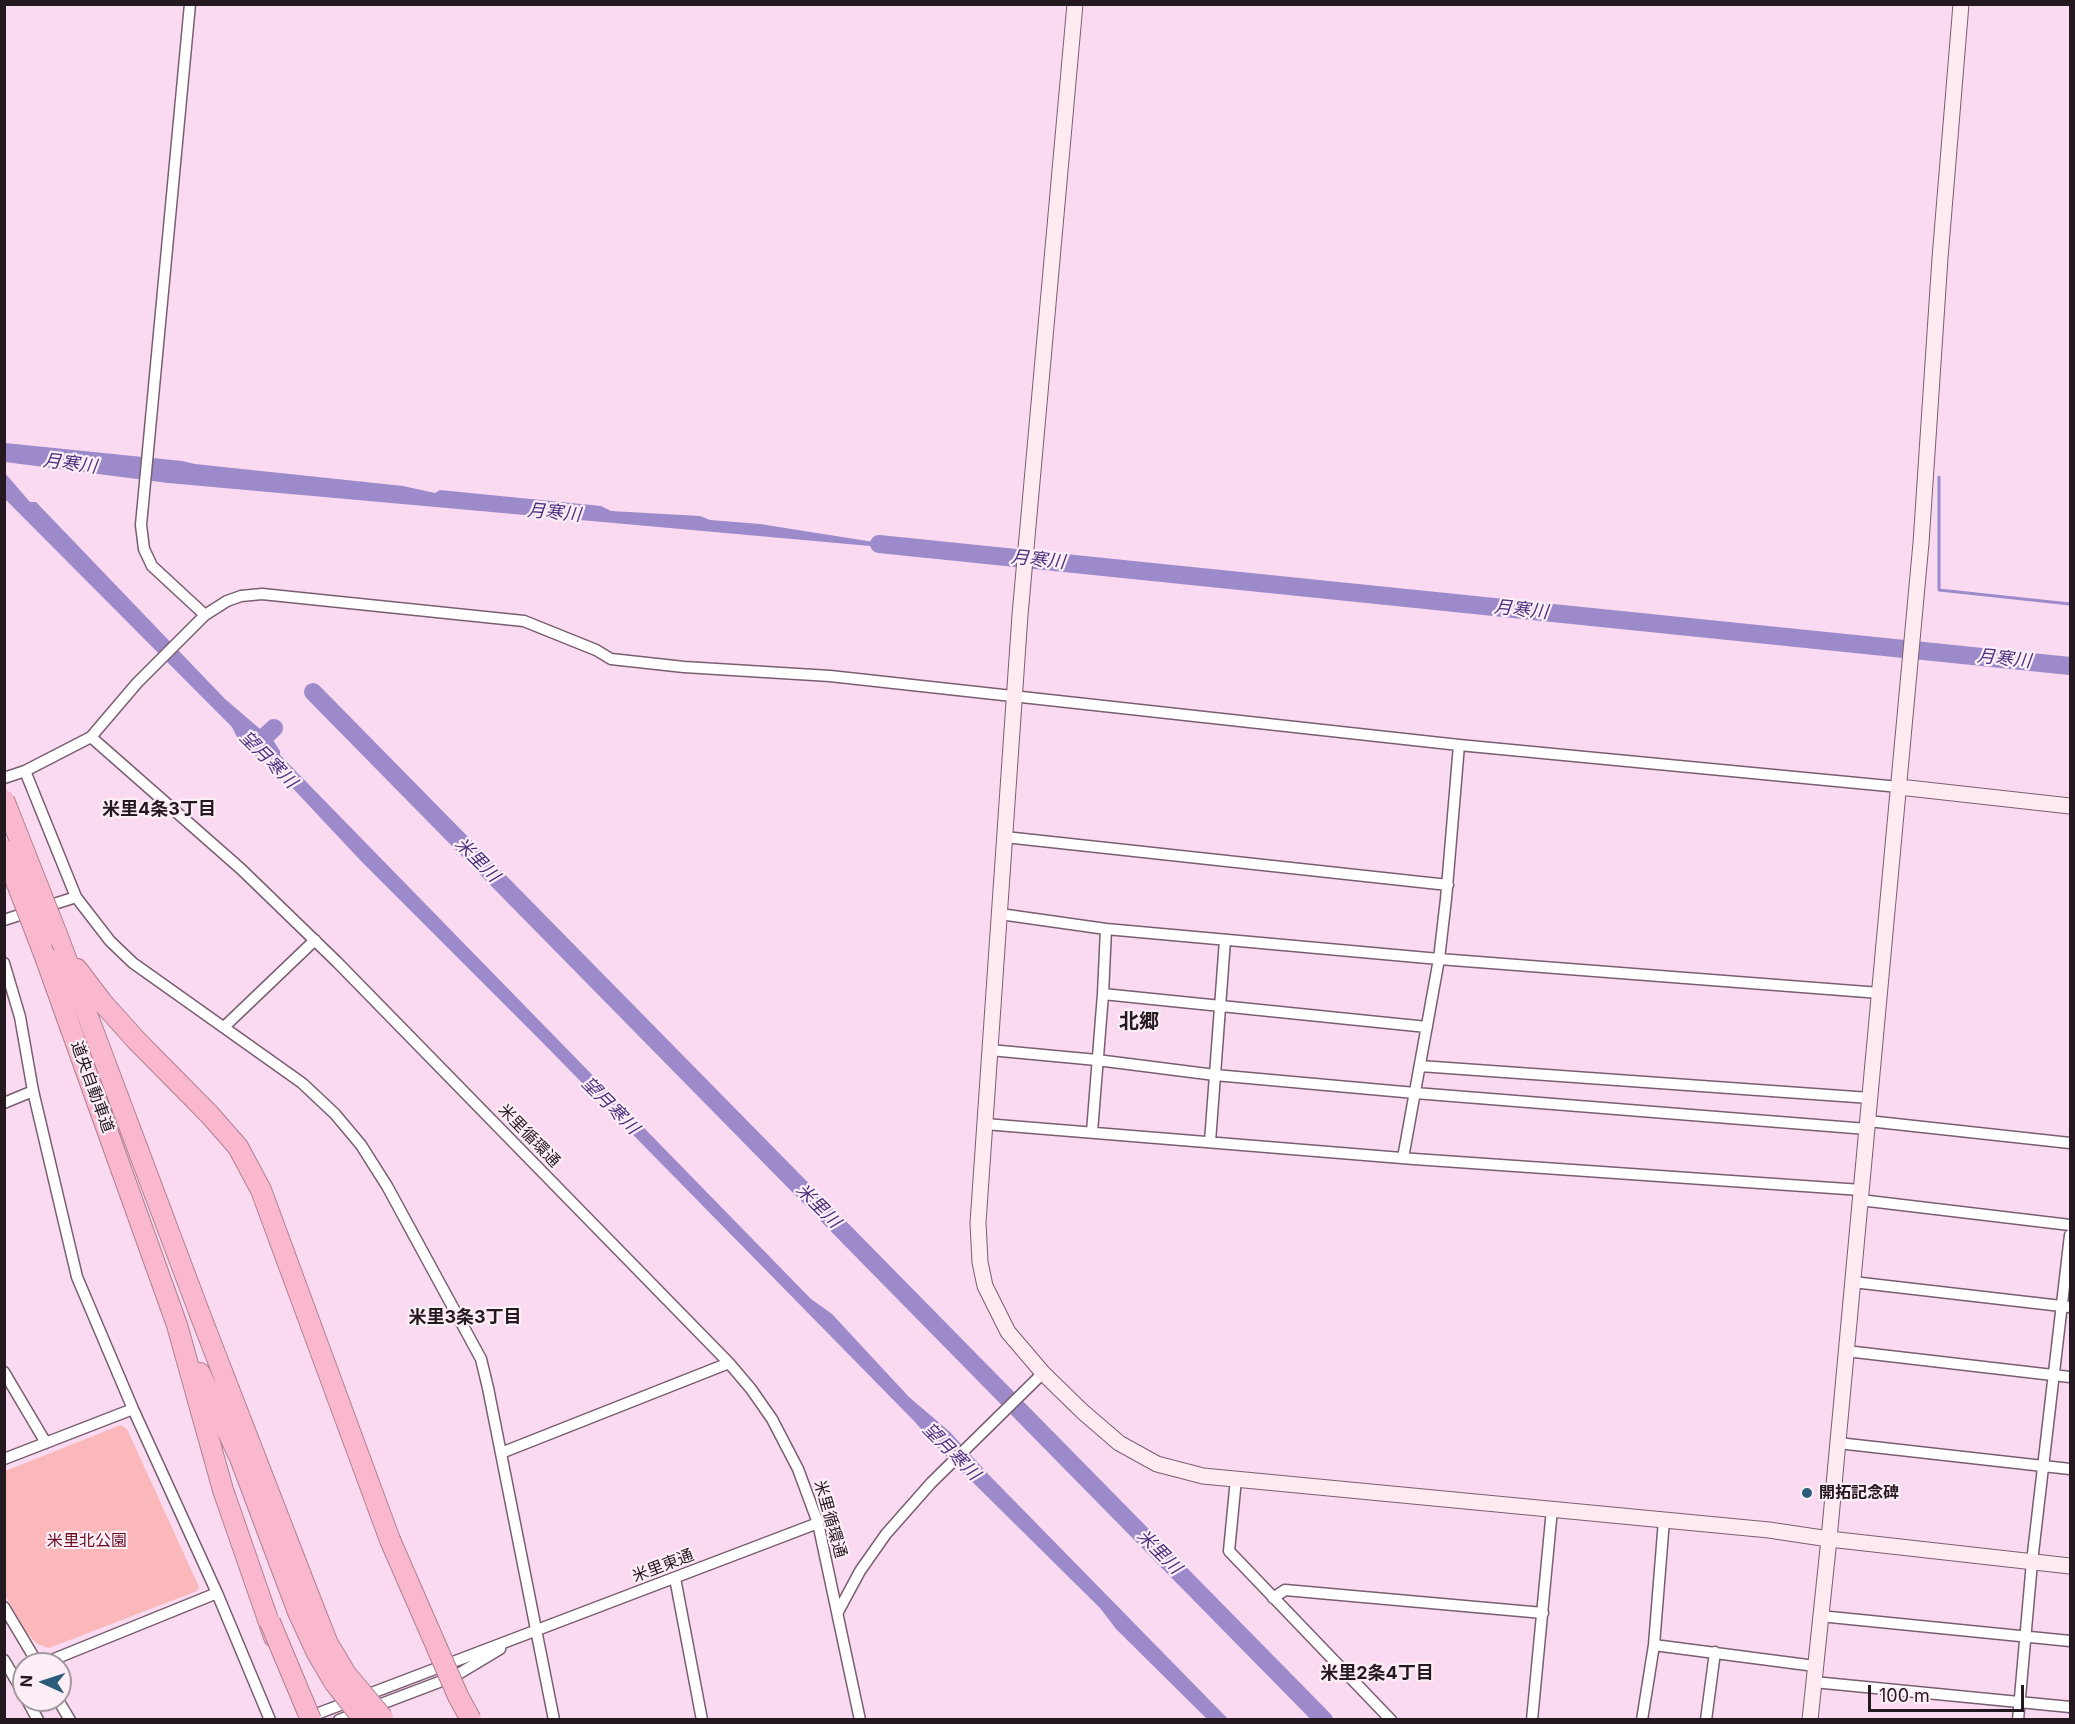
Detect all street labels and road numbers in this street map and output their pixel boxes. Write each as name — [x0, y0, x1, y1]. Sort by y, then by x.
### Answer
street label: 道央自動車道 — [67, 1039, 117, 1135]
street label: 米里循環通 — [494, 1101, 564, 1171]
street label: 米里循環通 — [810, 1478, 850, 1560]
street label: 米里東通 — [630, 1546, 696, 1586]

